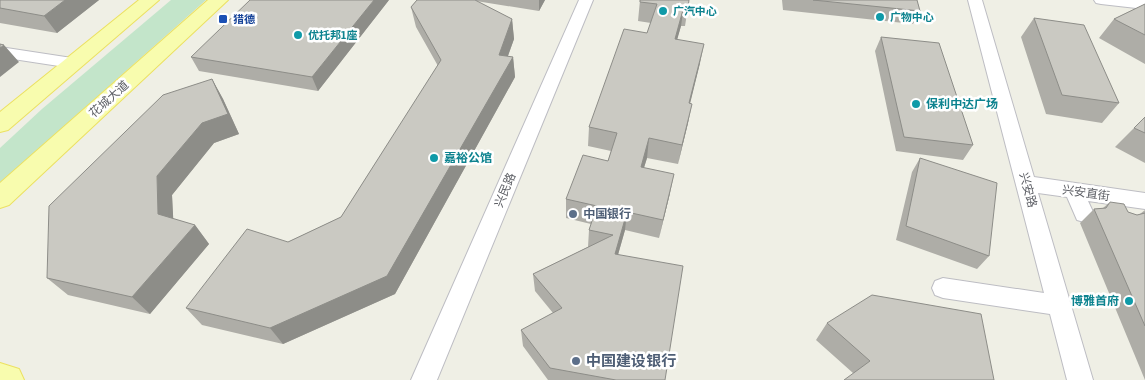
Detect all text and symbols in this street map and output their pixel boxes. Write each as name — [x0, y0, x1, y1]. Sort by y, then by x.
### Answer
marker: 广汽中心 — [657, 5, 669, 17]
place label: 广汽中心 — [673, 5, 717, 17]
marker: 广物中心 — [874, 11, 886, 23]
place label: 广物中心 — [890, 11, 934, 23]
marker: 猎德 — [217, 13, 229, 25]
place label: 猎德 — [233, 13, 255, 25]
marker: 优托邦1座 — [292, 29, 304, 41]
place label: 优托邦1座 — [308, 29, 357, 41]
street label: 花城大道 — [86, 78, 132, 120]
place label: 保利中达广场 — [926, 97, 998, 111]
marker: 保利中达广场 — [910, 98, 922, 110]
place label: 嘉裕公馆 — [444, 151, 492, 165]
marker: 嘉裕公馆 — [428, 152, 440, 164]
street label: 兴民路 — [492, 171, 518, 209]
street label: 兴安路 — [1017, 171, 1039, 209]
street label: 兴安直街 — [1061, 183, 1111, 203]
place label: 中国银行 — [583, 207, 631, 221]
marker: 中国银行 — [567, 208, 579, 220]
place label: 博雅首府 — [1071, 294, 1119, 308]
marker: 博雅首府 — [1123, 295, 1135, 307]
place label: 中国建设银行 — [586, 352, 676, 369]
marker: 中国建设银行 — [570, 355, 582, 367]

